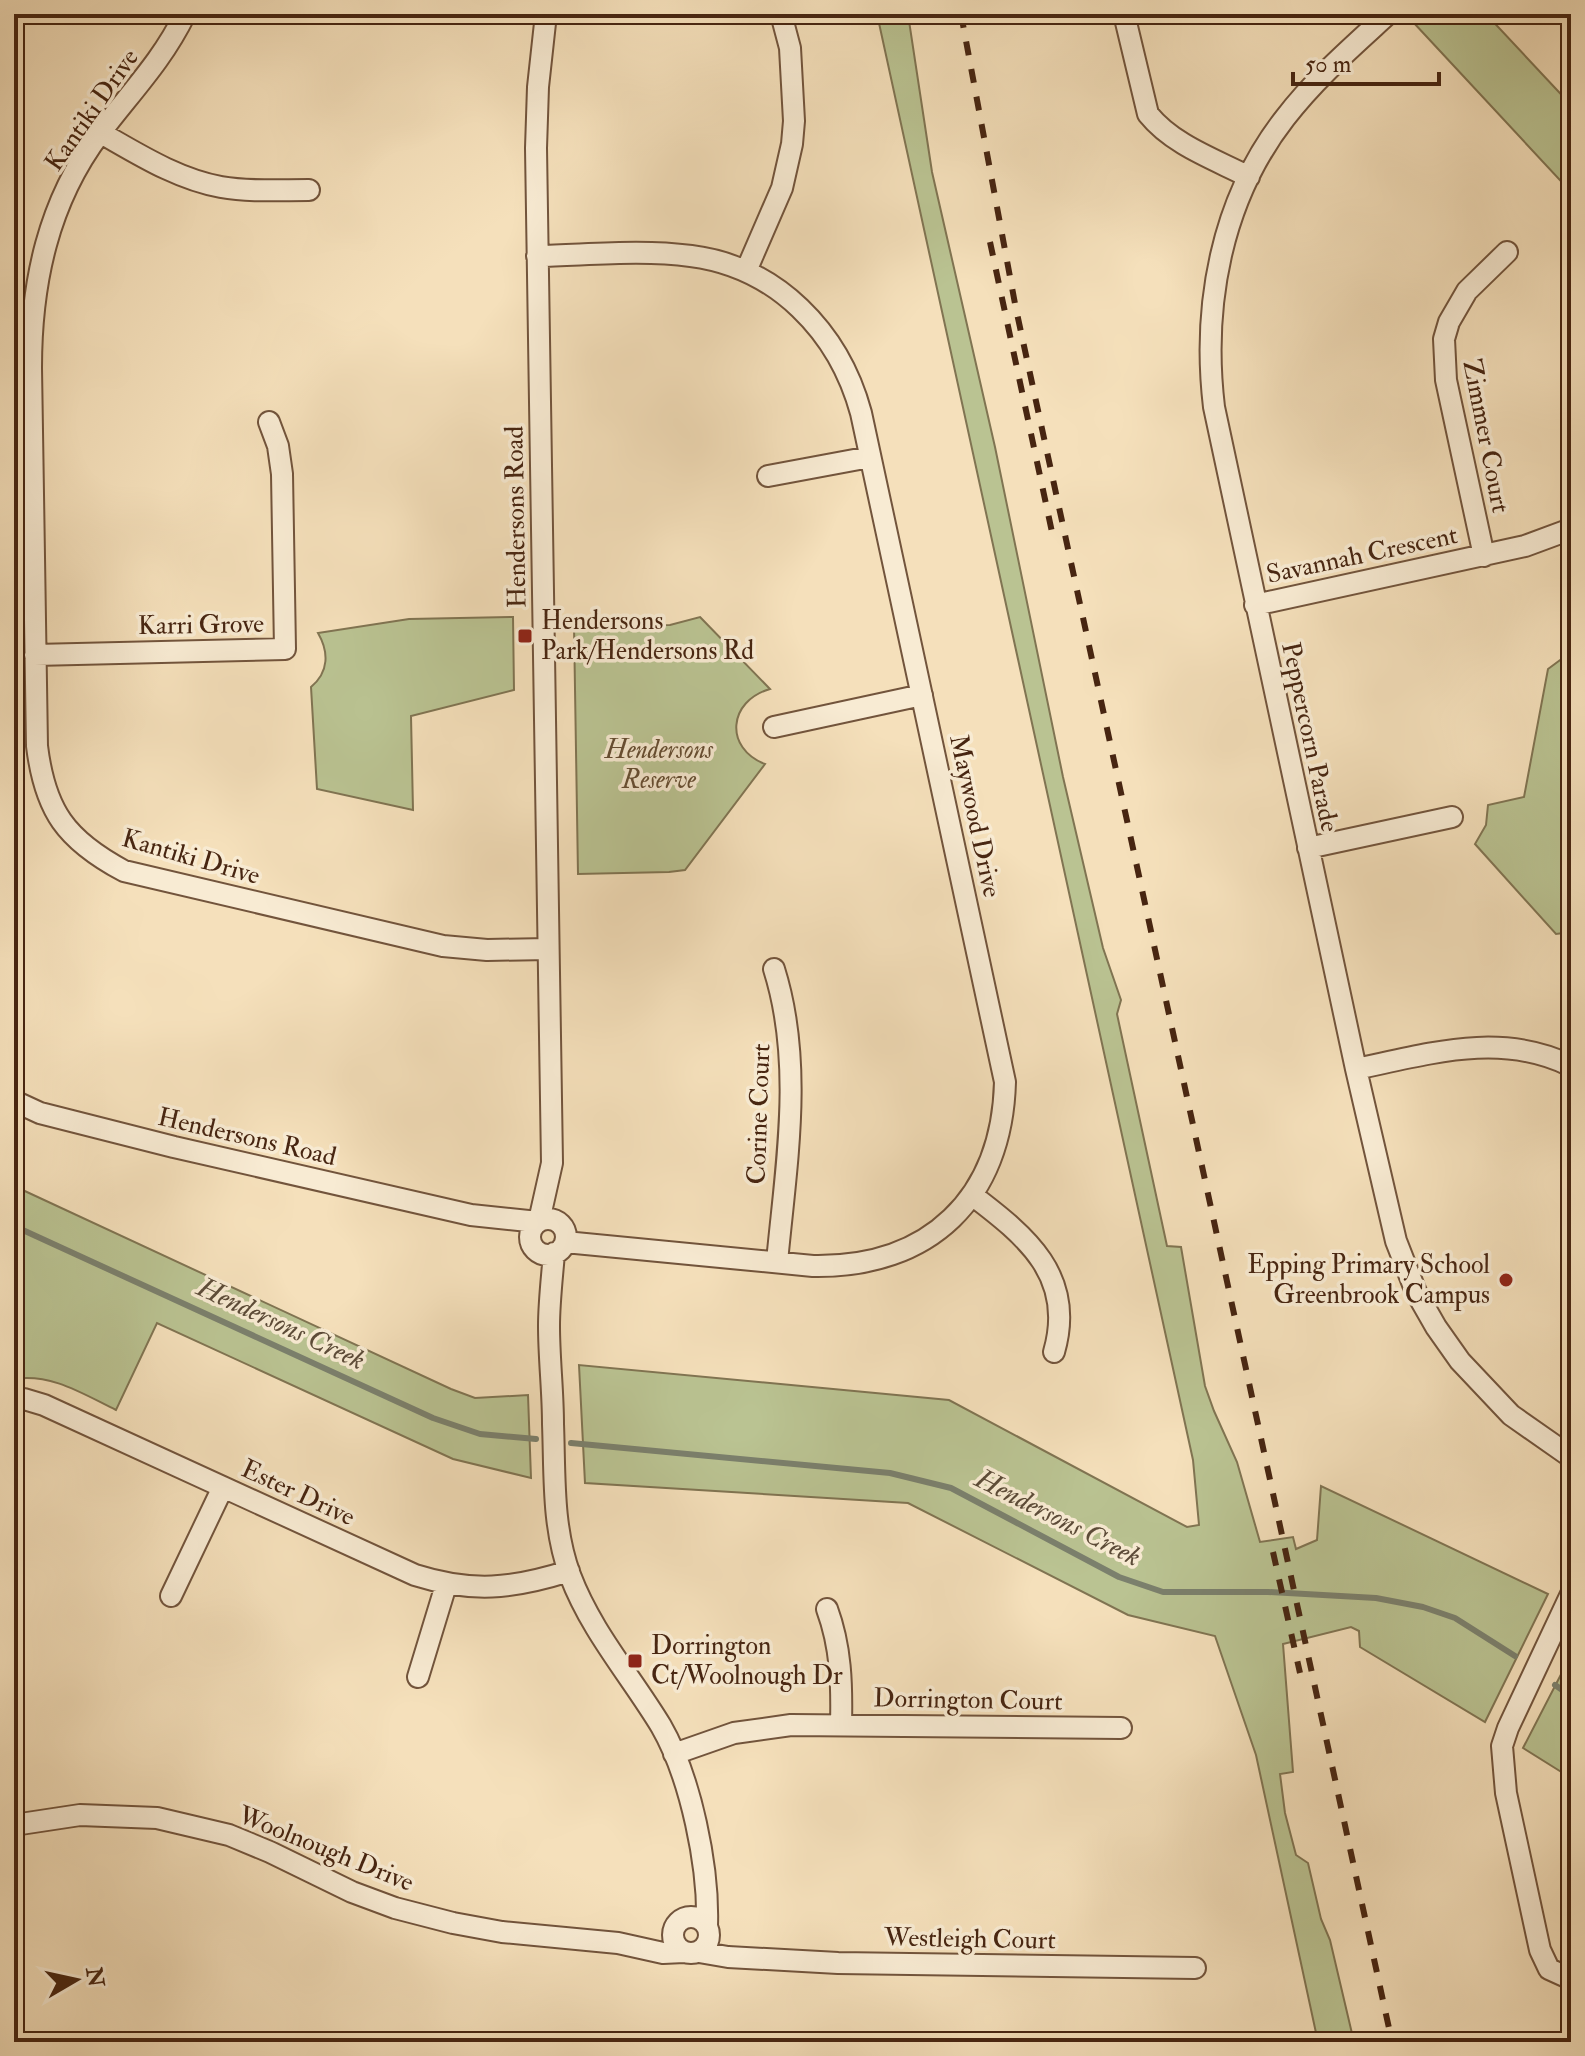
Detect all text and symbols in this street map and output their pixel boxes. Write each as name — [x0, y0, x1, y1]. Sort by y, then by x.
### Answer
scale bar — [1293, 36, 1439, 86]
street label: Kantiki Drive — [38, 43, 146, 177]
text: 50 m — [1305, 49, 1352, 80]
street label: Zimmer Court — [1455, 356, 1517, 516]
street label: Hendersons Road — [498, 425, 534, 608]
street label: Savannah Crescent — [1264, 519, 1460, 591]
place label: Hendersons Park/Hendersons Rd — [541, 605, 754, 667]
street label: Karri Grove — [138, 608, 265, 642]
marker: Hendersons Park/Hendersons Rd — [516, 627, 534, 645]
street label: Peppercorn Parade — [1273, 639, 1346, 835]
street label: Maywood Drive — [942, 732, 1008, 900]
park label: Hendersons Reserve — [604, 734, 714, 796]
street label: Kantiki Drive — [118, 822, 264, 892]
street label: Corine Court — [741, 1043, 777, 1185]
street label: Hendersons Road — [155, 1101, 340, 1173]
place label: Epping Primary School Greenbrook Campus — [1247, 1249, 1490, 1312]
water label: Hendersons Creek — [190, 1269, 371, 1378]
marker: Epping Primary School Greenbrook Campus — [1497, 1271, 1515, 1289]
street label: Ester Drive — [236, 1453, 360, 1533]
water label: Hendersons Creek — [967, 1460, 1147, 1575]
place label: Dorrington Ct/Woolnough Dr — [651, 1630, 843, 1692]
marker: Dorrington Ct/Woolnough Dr — [626, 1652, 644, 1670]
street label: Dorrington Court — [873, 1682, 1063, 1718]
street label: Woolnough Drive — [233, 1799, 419, 1899]
street label: Westleigh Court — [883, 1921, 1056, 1956]
north arrow — [36, 1940, 116, 2020]
text: N — [79, 1964, 110, 1989]

